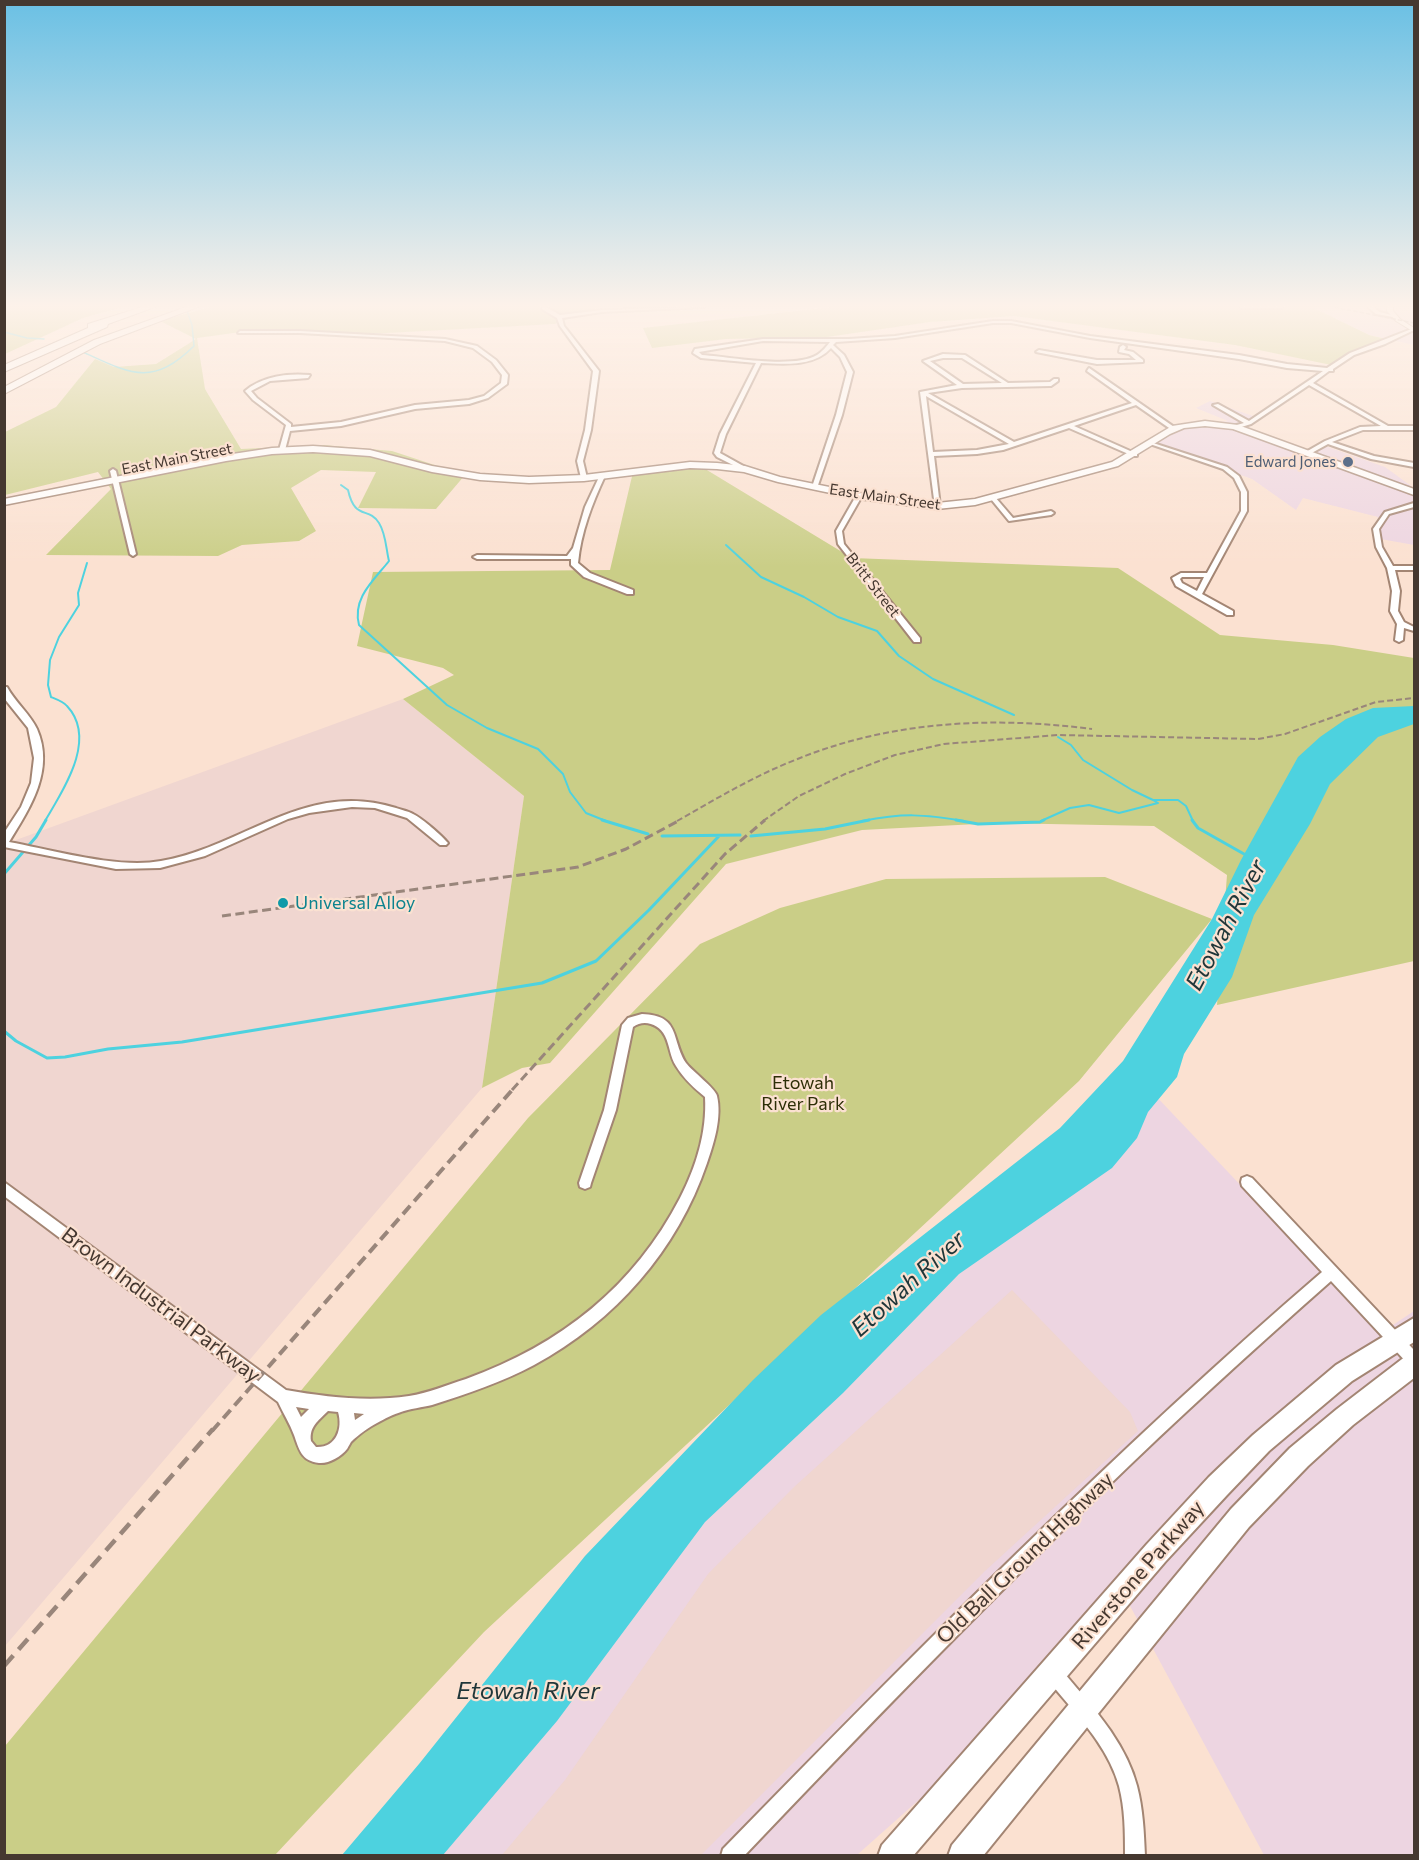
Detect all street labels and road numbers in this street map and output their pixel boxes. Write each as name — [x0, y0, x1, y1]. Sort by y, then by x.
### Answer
street label: East Main Street — [120, 439, 234, 479]
street label: East Main Street — [828, 480, 942, 514]
street label: Britt Street — [842, 549, 904, 621]
street label: Brown Industrial Parkway — [56, 1222, 266, 1388]
street label: Old Ball Ground Highway — [931, 1467, 1119, 1649]
street label: Riverstone Parkway — [1067, 1496, 1209, 1654]

